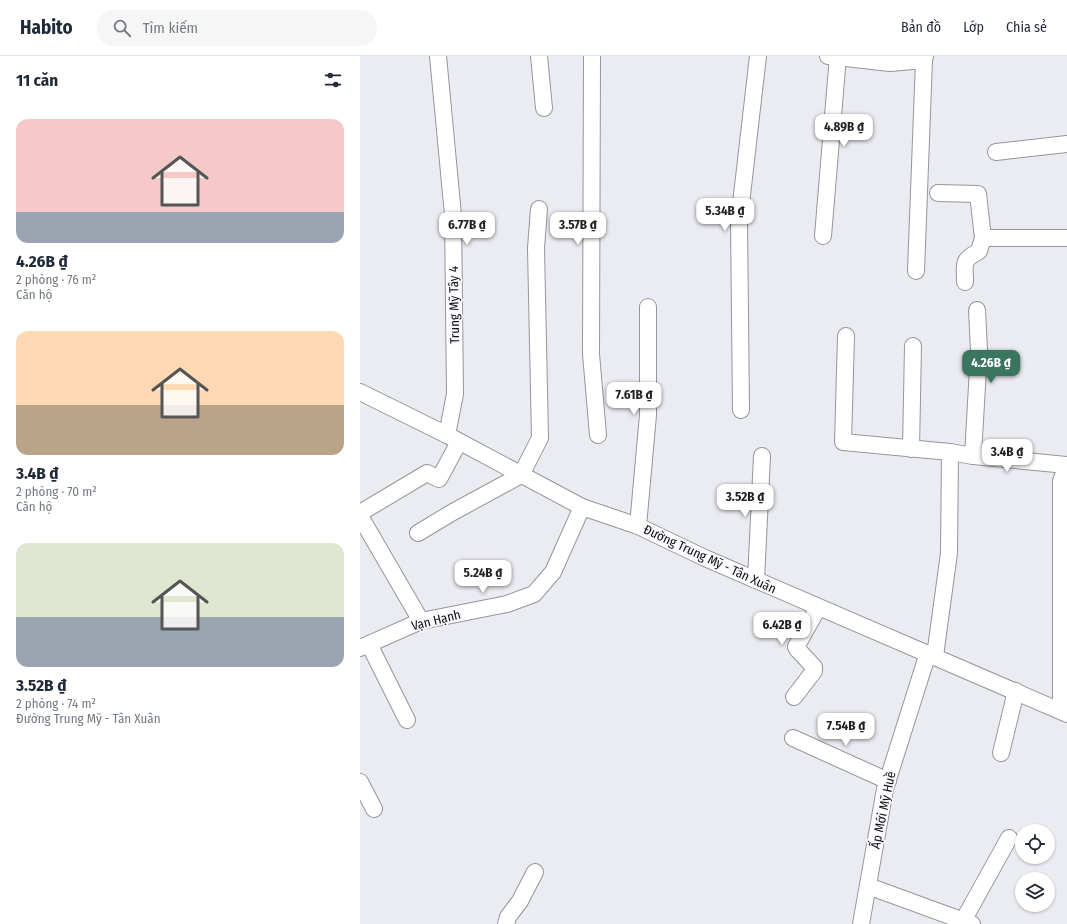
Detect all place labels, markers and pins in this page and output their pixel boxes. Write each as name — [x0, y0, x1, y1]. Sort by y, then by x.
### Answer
pin: 4.89B ₫ — [807, 114, 881, 148]
pin: 5.34B ₫ — [688, 198, 762, 232]
pin: 6.77B ₫ — [430, 212, 504, 246]
pin: 3.57B ₫ — [541, 212, 615, 246]
pin: 4.26B ₫ — [954, 350, 1028, 384]
pin: 7.61B ₫ — [597, 382, 671, 416]
pin: 3.4B ₫ — [974, 439, 1040, 473]
pin: 3.52B ₫ — [708, 484, 782, 518]
pin: 5.24B ₫ — [446, 560, 520, 594]
pin: 6.42B ₫ — [745, 612, 819, 646]
pin: 7.54B ₫ — [809, 713, 883, 747]

